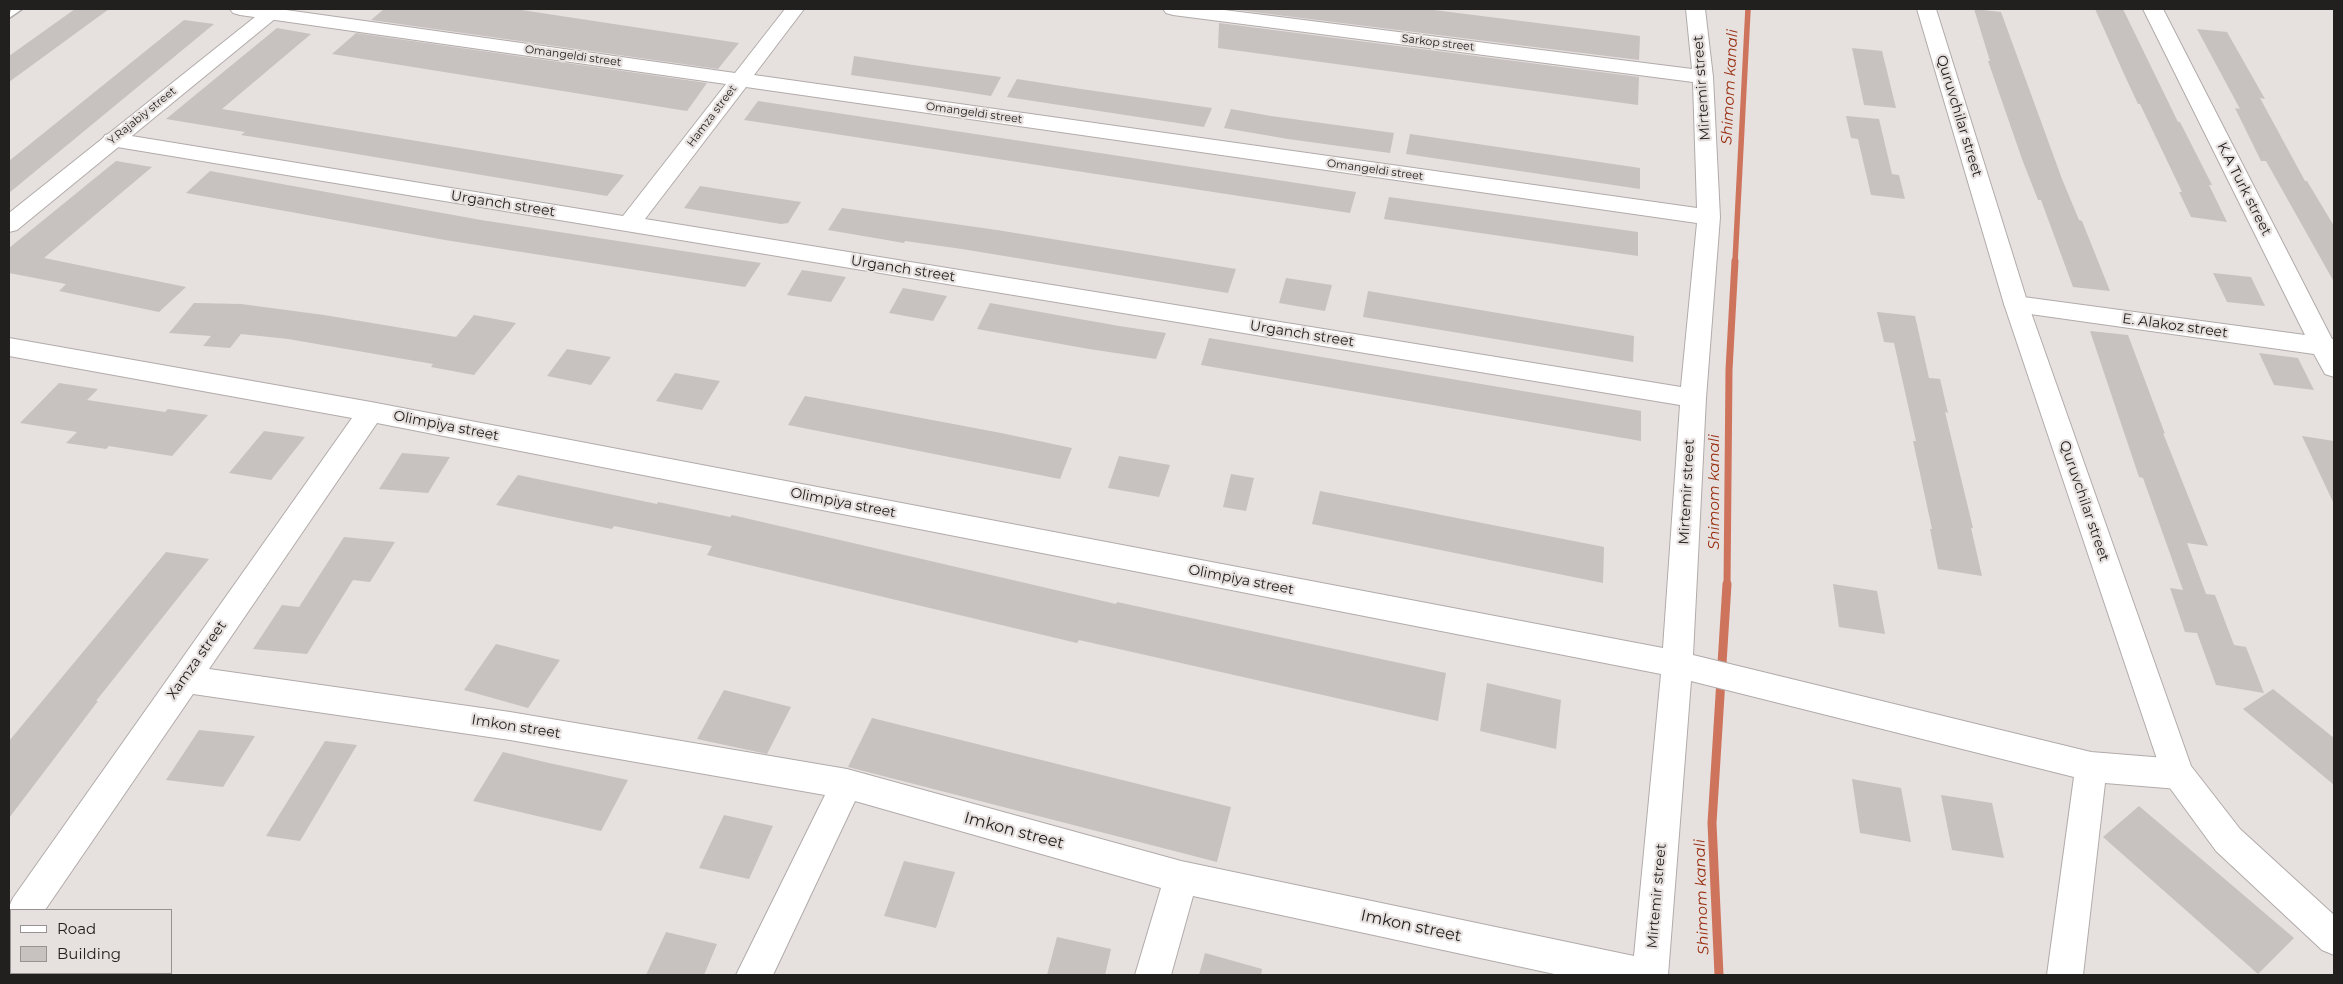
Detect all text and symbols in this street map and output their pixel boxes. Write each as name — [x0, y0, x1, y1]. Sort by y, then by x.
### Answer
water label: Shimom kanali — [1718, 29, 1742, 145]
street label: Sarkop street — [1401, 32, 1475, 54]
street label: Mirtemir street — [1690, 35, 1714, 141]
street label: Omangeldi street — [524, 43, 622, 69]
street label: Quruvchilar street — [1932, 53, 1986, 179]
street label: Hamza street — [684, 82, 740, 150]
street label: Y.Rajabiy street — [105, 84, 179, 148]
street label: Omangeldi street — [925, 100, 1023, 126]
street label: K.A Turk street — [2213, 140, 2275, 238]
street label: Omangeldi street — [1326, 157, 1424, 183]
street label: Urganch street — [450, 187, 556, 221]
street label: Urganch street — [850, 252, 956, 286]
street label: E. Alakoz street — [2121, 310, 2229, 342]
street label: Urganch street — [1249, 317, 1355, 351]
street label: Olimpiya street — [392, 408, 500, 444]
water label: Shimom kanali — [1706, 434, 1724, 550]
street label: Mirtemir street — [1676, 439, 1698, 545]
street label: Quruvchilar street — [2055, 439, 2113, 563]
street label: Olimpiya street — [789, 485, 897, 521]
street label: Olimpiya street — [1187, 562, 1295, 598]
street label: Xamza street — [164, 618, 230, 702]
street label: Imkon street — [470, 712, 562, 742]
street label: Imkon street — [962, 808, 1066, 854]
water label: Shimom kanali — [1691, 839, 1713, 955]
street label: Mirtemir street — [1644, 843, 1670, 949]
street label: Imkon street — [1359, 906, 1463, 946]
legend — [10, 909, 172, 974]
text: Road — [57, 919, 96, 938]
text: Building — [57, 944, 121, 963]

